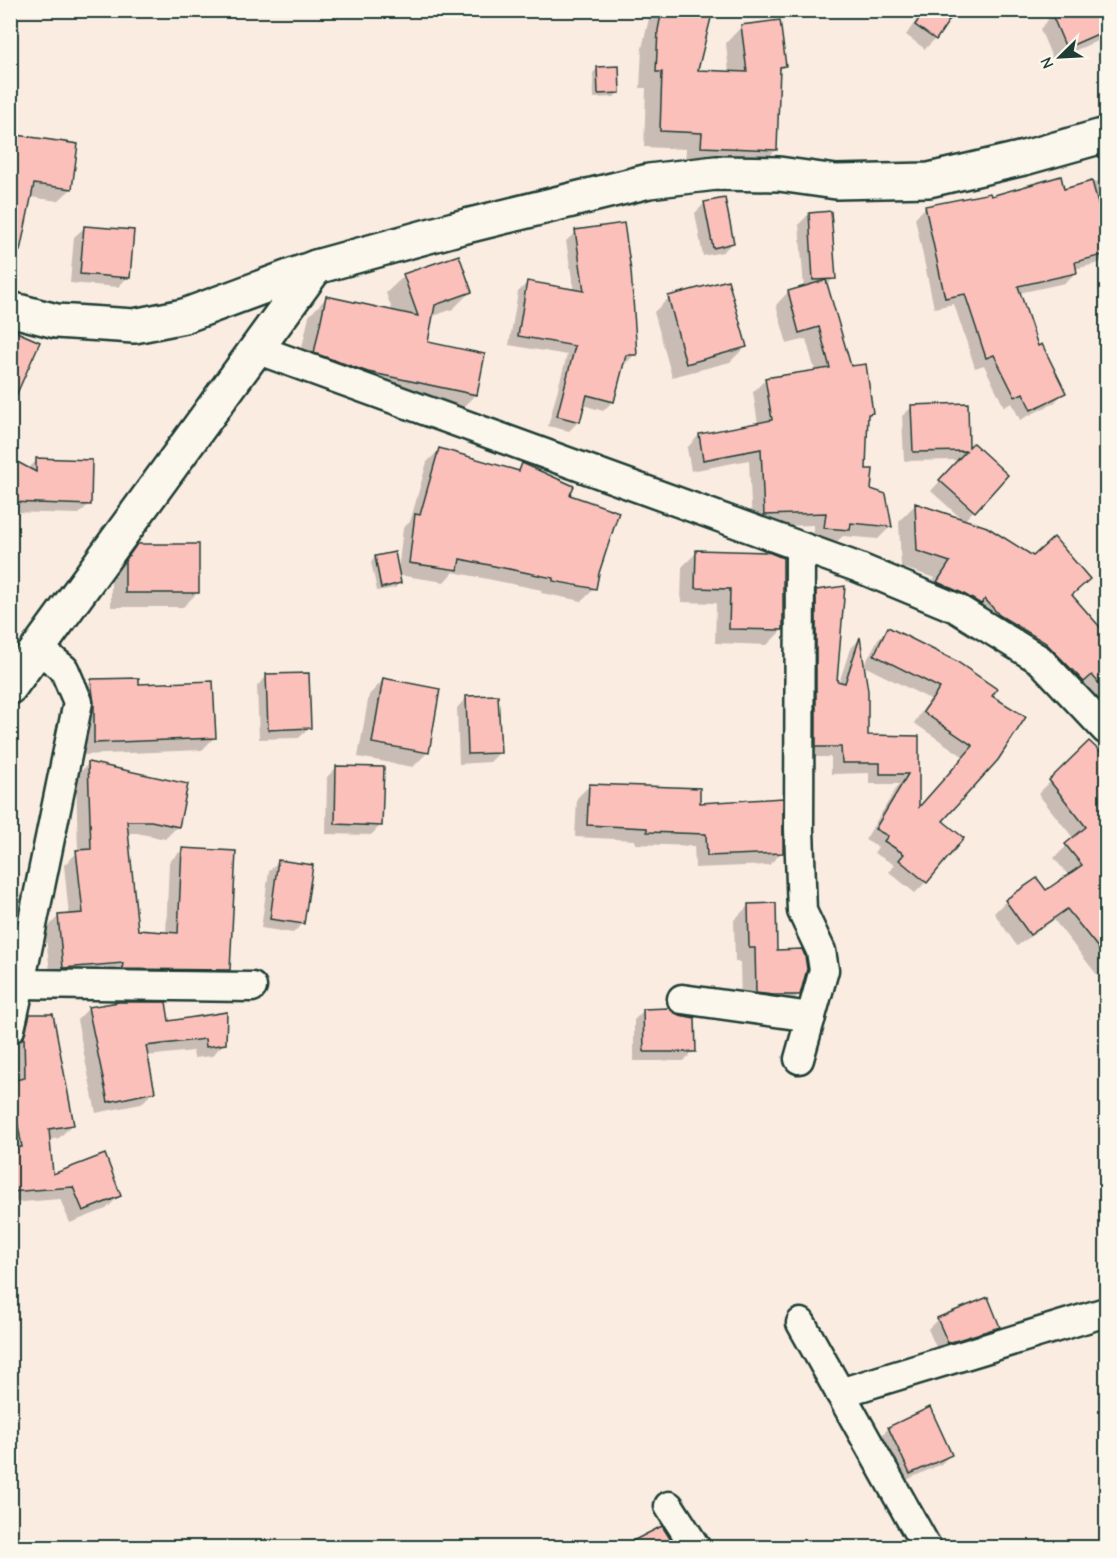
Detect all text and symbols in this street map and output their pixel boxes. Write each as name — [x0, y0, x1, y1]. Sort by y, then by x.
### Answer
north arrow — [1030, 27, 1090, 87]
text: N — [1037, 54, 1058, 71]

